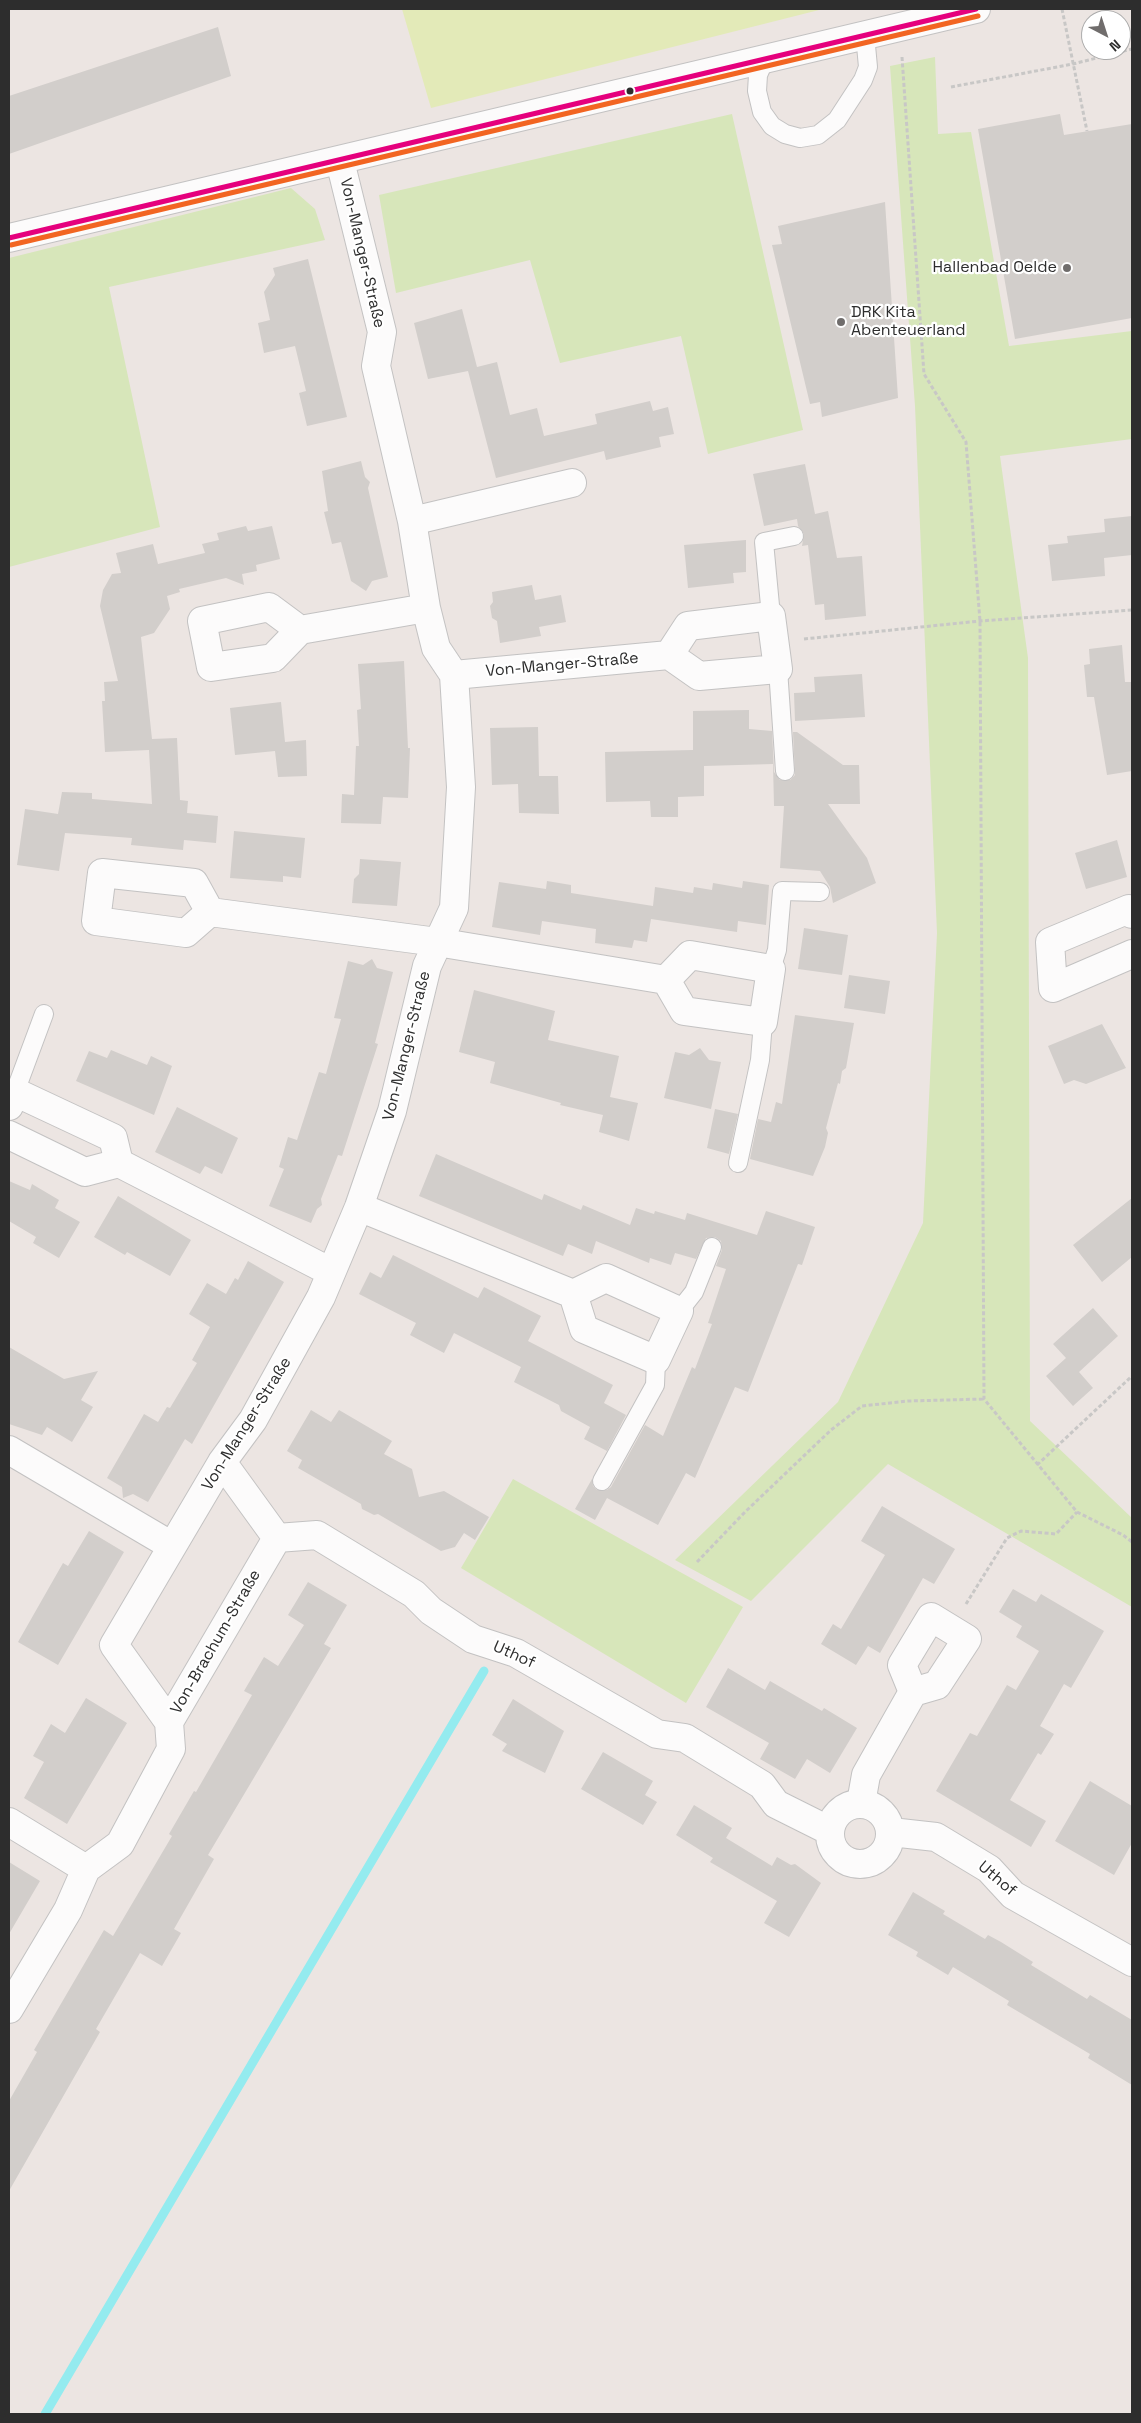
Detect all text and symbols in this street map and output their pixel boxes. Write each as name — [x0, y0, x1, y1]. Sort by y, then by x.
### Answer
north arrow — [1081, 10, 1131, 60]
text: N — [1106, 36, 1124, 56]
unlabelled marker — [625, 86, 635, 96]
street label: Von-Manger-Straße — [335, 176, 389, 330]
place label: Hallenbad Oelde — [933, 258, 1057, 278]
marker: Hallenbad Oelde — [1061, 262, 1073, 274]
place label: DRK Kita Abenteuerland — [851, 303, 966, 341]
marker: DRK Kita Abenteuerland — [835, 316, 847, 328]
street label: Von-Manger-Straße — [485, 649, 639, 681]
street label: Von-Manger-Straße — [379, 969, 435, 1123]
street label: Von-Manger-Straße — [198, 1354, 296, 1494]
street label: Von-Brachum-Straße — [167, 1566, 265, 1718]
street label: Uthof — [490, 1637, 538, 1673]
street label: Uthof — [974, 1857, 1020, 1901]

